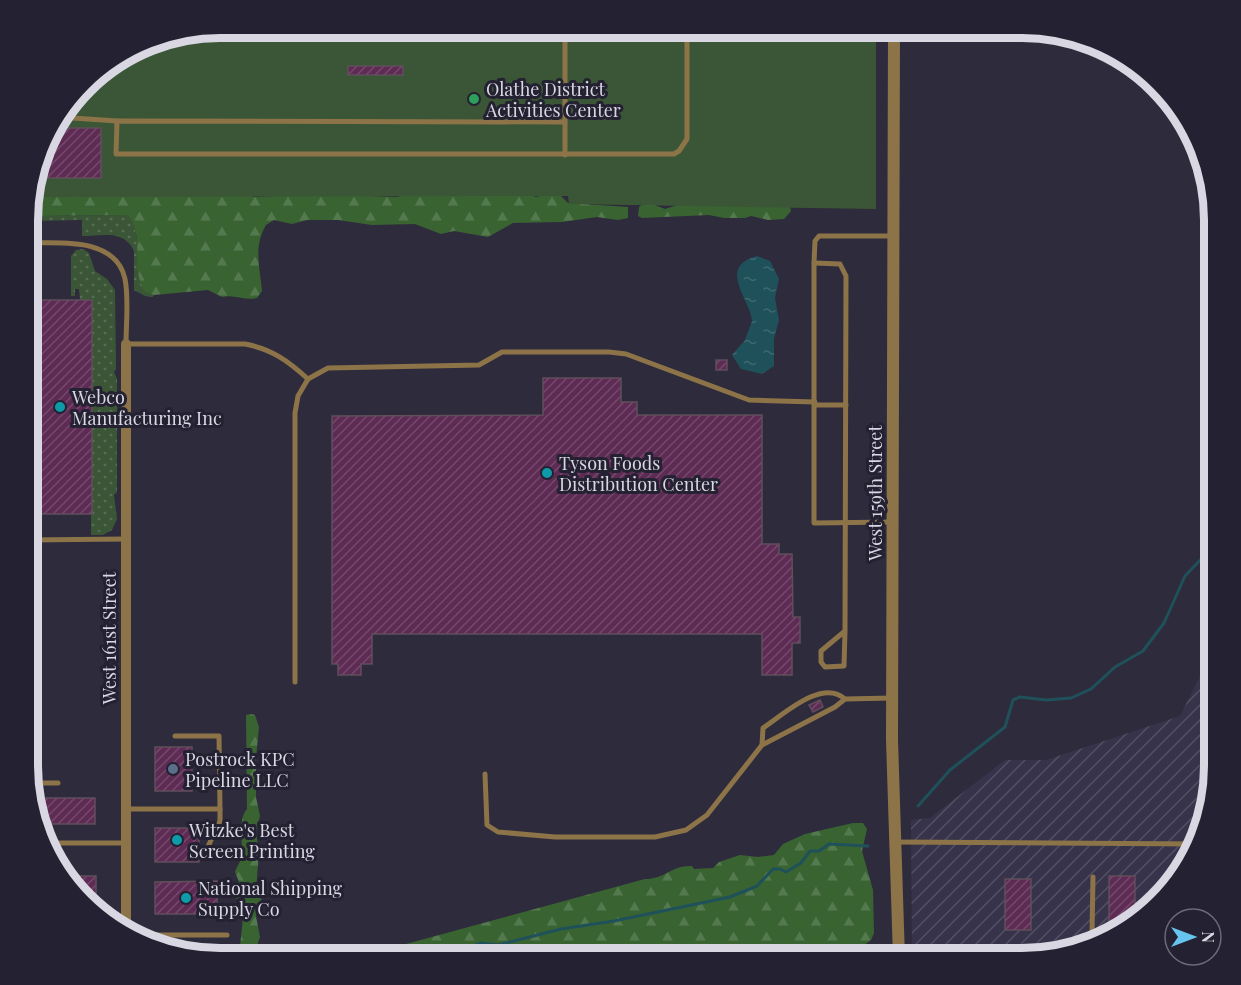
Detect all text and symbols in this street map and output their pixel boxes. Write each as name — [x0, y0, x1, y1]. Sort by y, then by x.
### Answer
place label: Olathe District Activities Center — [485, 77, 621, 122]
marker: Olathe District Activities Center — [467, 92, 481, 106]
place label: Webco Manufacturing Inc — [71, 385, 222, 430]
marker: Webco Manufacturing Inc — [53, 400, 67, 414]
street label: West 159th Street — [863, 425, 887, 562]
place label: Tyson Foods Distribution Center — [559, 451, 718, 496]
marker: Tyson Foods Distribution Center — [540, 466, 554, 480]
street label: West 161st Street — [97, 571, 121, 705]
place label: Postrock KPC Pipeline LLC — [185, 747, 295, 792]
marker: Postrock KPC Pipeline LLC — [166, 762, 180, 776]
place label: Witzke's Best Screen Printing — [188, 818, 315, 863]
marker: Witzke's Best Screen Printing — [170, 833, 184, 847]
place label: National Shipping Supply Co — [198, 876, 342, 921]
marker: National Shipping Supply Co — [179, 891, 193, 905]
north arrow — [1163, 907, 1223, 967]
text: N — [1198, 931, 1219, 943]

